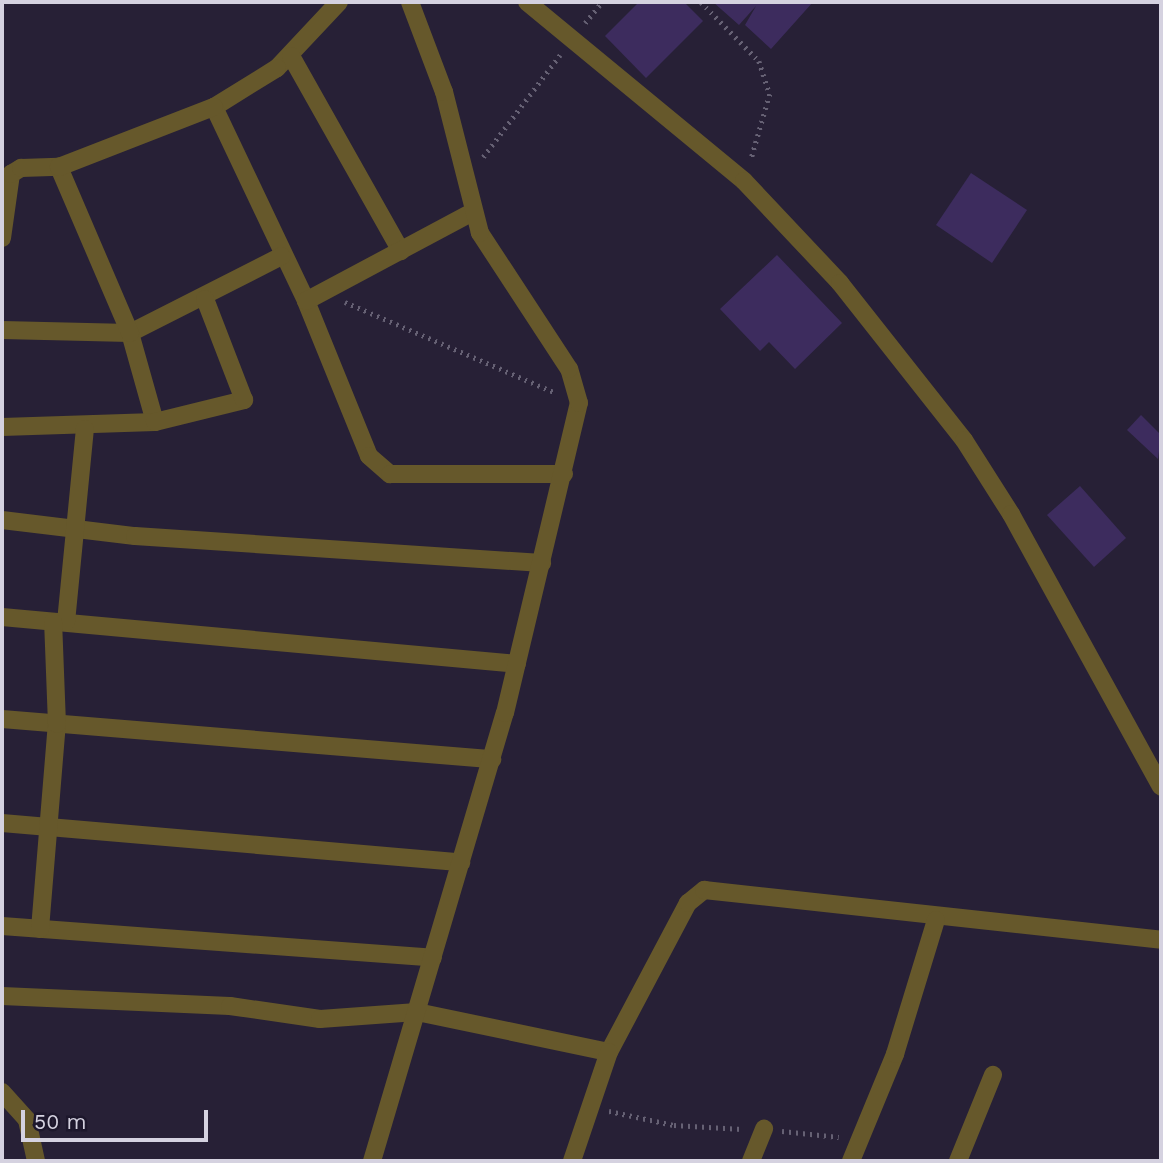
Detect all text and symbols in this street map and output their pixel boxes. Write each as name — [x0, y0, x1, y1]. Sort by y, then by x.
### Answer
scale bar — [24, 1096, 212, 1140]
text: 50 m — [34, 1109, 86, 1134]

